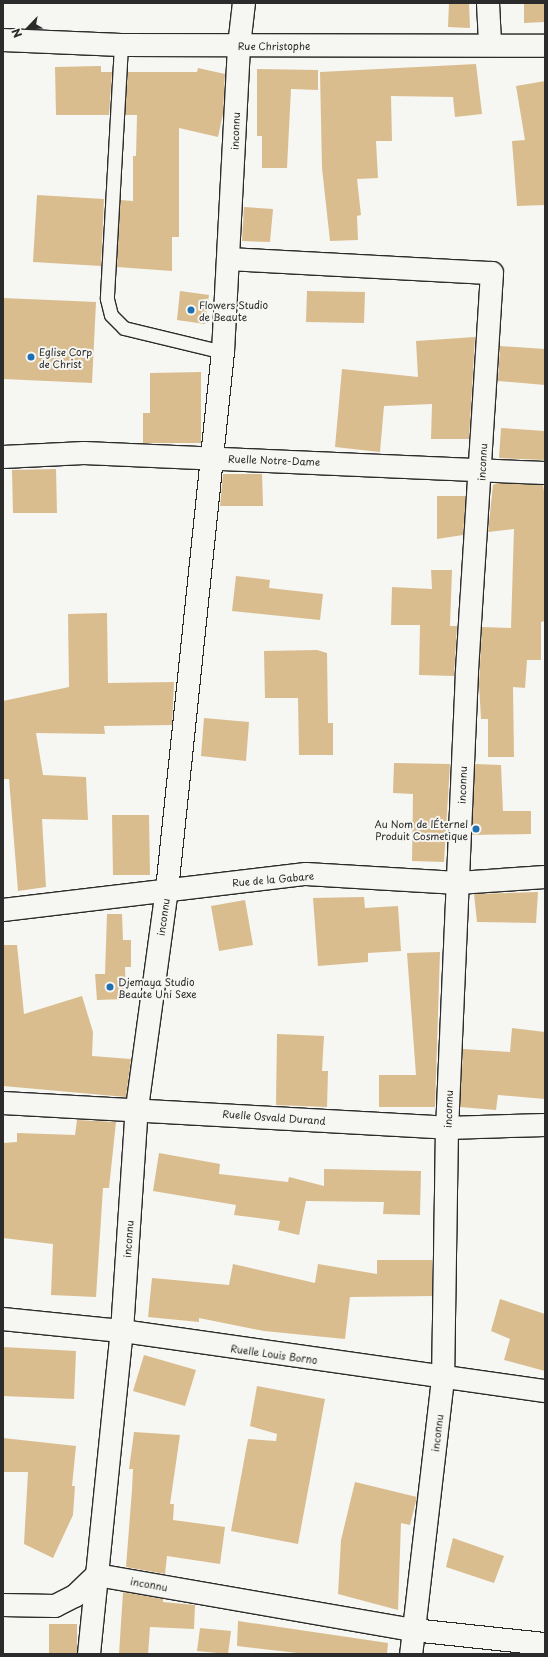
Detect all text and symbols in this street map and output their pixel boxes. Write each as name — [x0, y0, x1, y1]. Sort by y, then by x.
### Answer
north arrow — [8, 8, 48, 48]
text: N — [7, 26, 26, 41]
street label: Rue Christophe — [237, 40, 311, 52]
street label: inconnu — [228, 112, 242, 150]
place label: Flowers Studio de Beaute — [199, 298, 268, 322]
marker: Flowers Studio de Beaute — [186, 305, 196, 315]
place label: Eglise Corp de Christ — [39, 345, 93, 368]
marker: Eglise Corp de Christ — [26, 352, 36, 362]
street label: inconnu — [475, 443, 489, 481]
street label: Ruelle Notre-Dame — [227, 452, 321, 468]
street label: inconnu — [455, 766, 469, 804]
place label: Au Nom de lÉternel Produit Cosmetique — [373, 817, 468, 840]
marker: Au Nom de lÉternel Produit Cosmetique — [471, 824, 481, 834]
street label: Rue de la Gabare — [231, 869, 315, 889]
street label: inconnu — [154, 897, 172, 937]
place label: Djemaya Studio Beaute Uni Sexe — [118, 975, 197, 998]
marker: Djemaya Studio Beaute Uni Sexe — [105, 982, 115, 992]
street label: inconnu — [441, 1090, 455, 1128]
street label: Ruelle Osvald Durand — [221, 1107, 327, 1127]
street label: inconnu — [121, 1220, 135, 1258]
street label: Ruelle Louis Borno — [229, 1342, 319, 1366]
street label: inconnu — [429, 1414, 445, 1452]
street label: inconnu — [129, 1575, 169, 1593]

